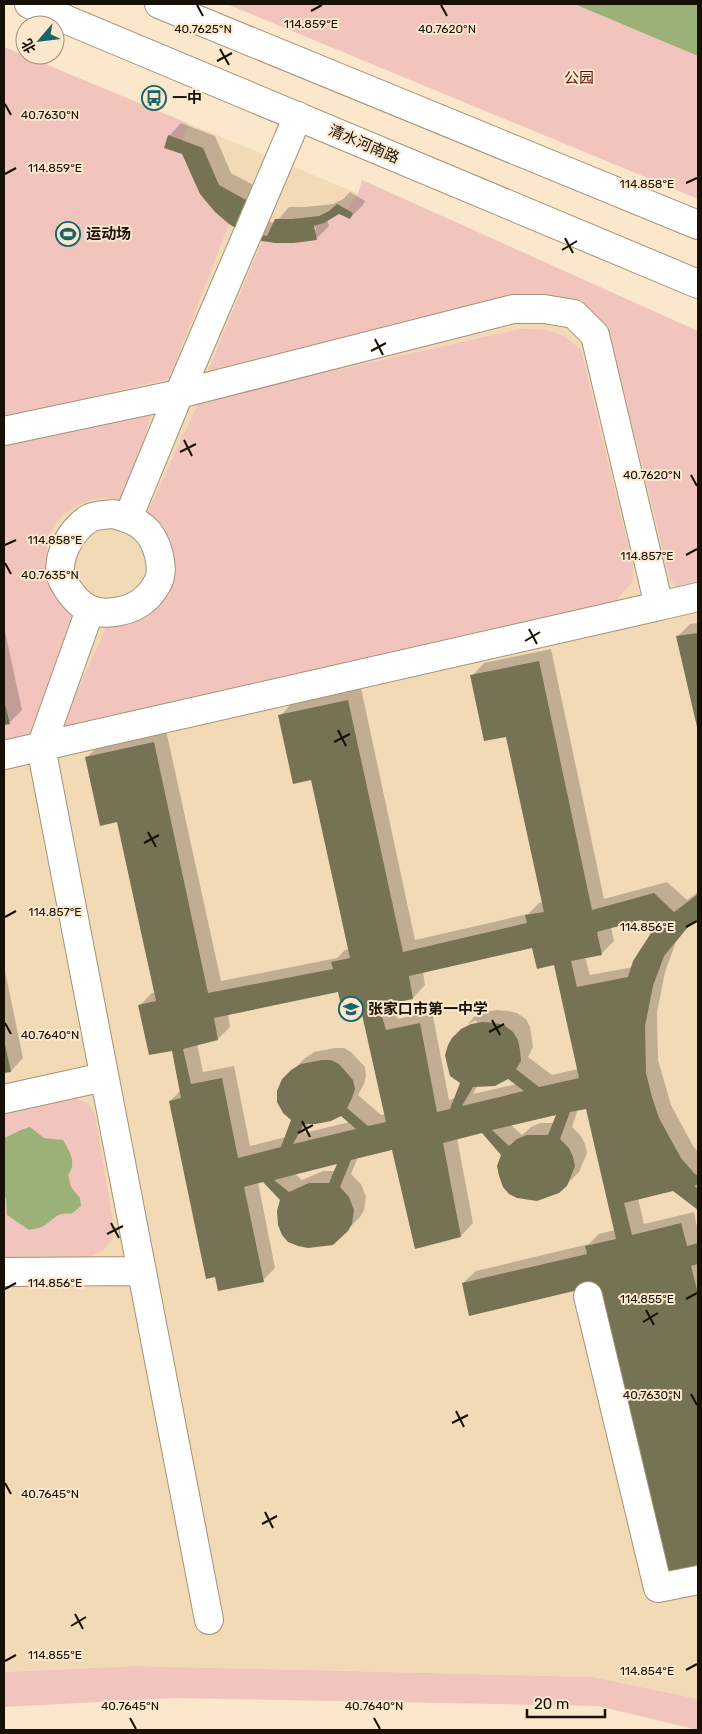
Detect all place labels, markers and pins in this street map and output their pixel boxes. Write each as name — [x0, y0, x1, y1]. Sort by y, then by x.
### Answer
bus stop icon: 一中 — [141, 85, 167, 111]
place label: 一中 — [172, 89, 202, 107]
sports icon: 运动场 — [55, 221, 81, 247]
place label: 运动场 — [86, 225, 131, 243]
school or university icon: 张家口市第一中学 — [338, 996, 364, 1022]
place label: 张家口市第一中学 — [368, 1000, 488, 1018]

